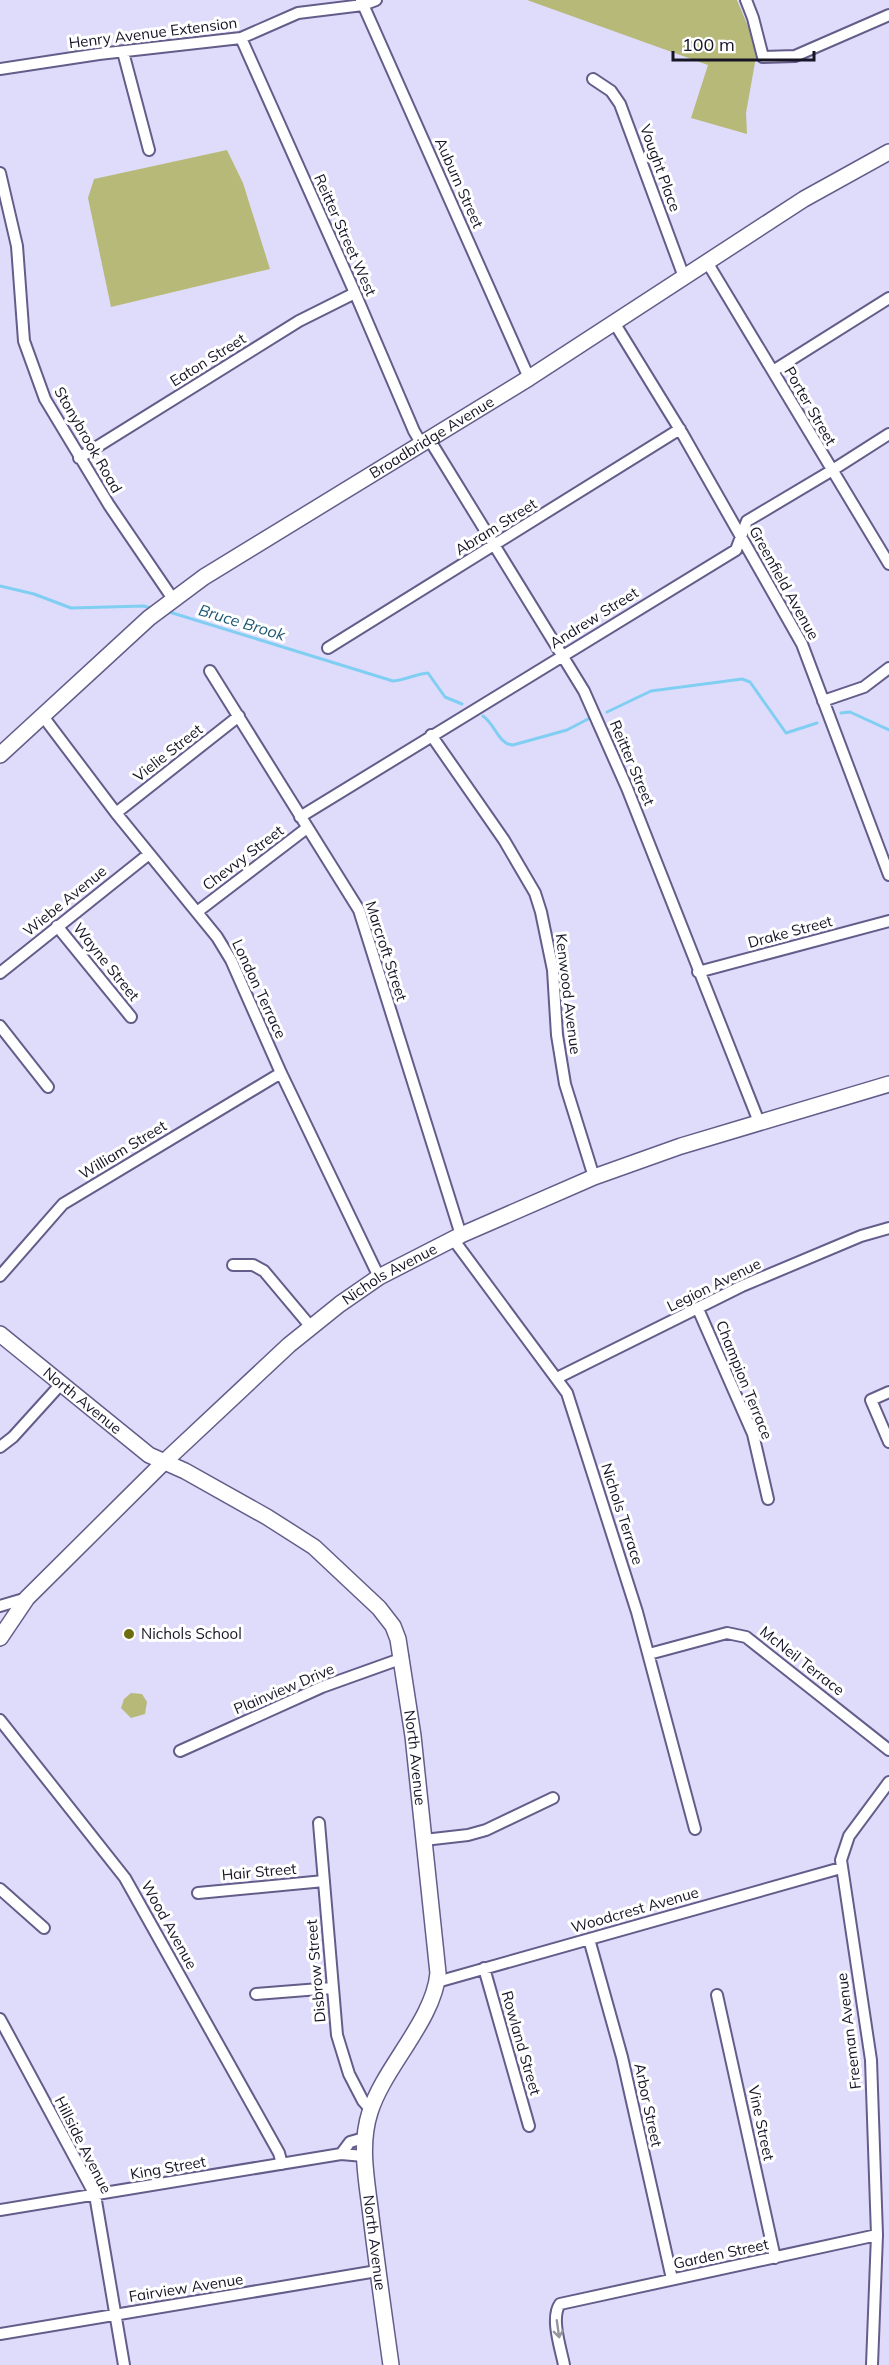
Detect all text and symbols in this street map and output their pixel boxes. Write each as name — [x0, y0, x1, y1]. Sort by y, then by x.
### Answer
street label: Henry Avenue Extension — [68, 13, 238, 52]
scale bar — [673, 24, 814, 62]
text: 100 m — [682, 33, 735, 56]
street label: Vought Place — [636, 122, 685, 214]
street label: Auburn Street — [431, 135, 488, 231]
street label: Reitter Street West — [310, 171, 381, 299]
street label: Eaton Street — [166, 329, 249, 390]
street label: Porter Street — [780, 363, 841, 449]
street label: Stonybrook Road — [50, 383, 127, 496]
street label: Broadbridge Avenue — [366, 392, 497, 483]
street label: Abram Street — [451, 494, 540, 559]
street label: Greenfield Avenue — [745, 523, 824, 643]
street label: Andrew Street — [546, 583, 641, 652]
water label: Bruce Brook — [196, 599, 289, 645]
street label: Reitter Street — [606, 717, 659, 808]
street label: Vielie Street — [129, 720, 206, 786]
street label: Chevvy Street — [198, 821, 287, 894]
street label: Wiebe Avenue — [19, 861, 110, 940]
street label: Marcroft Street — [361, 899, 412, 1003]
street label: Drake Street — [746, 911, 834, 952]
street label: Wayne Street — [69, 919, 144, 1005]
street label: Kenwood Avenue — [552, 933, 585, 1055]
street label: London Terrace — [228, 936, 291, 1041]
street label: William Street — [76, 1116, 170, 1183]
street label: Nichols Avenue — [338, 1239, 440, 1309]
street label: Legion Avenue — [664, 1254, 764, 1316]
street label: Champion Terrace — [712, 1318, 777, 1442]
street label: North Avenue — [39, 1363, 126, 1438]
street label: Nichols Terrace — [597, 1461, 648, 1567]
street label: McNeil Terrace — [756, 1622, 848, 1700]
place label: Nichols School — [141, 1624, 242, 1643]
marker: Nichols School — [122, 1627, 136, 1641]
street label: Plainview Drive — [231, 1659, 337, 1718]
street label: North Avenue — [400, 1709, 430, 1806]
street label: Hair Street — [221, 1859, 297, 1884]
street label: Wood Avenue — [137, 1877, 202, 1972]
street label: Woodcrest Avenue — [569, 1882, 701, 1937]
street label: Disbrow Street — [302, 1919, 329, 2023]
street label: Freeman Avenue — [832, 1972, 865, 2090]
street label: Rowland Street — [498, 1989, 545, 2097]
street label: Arbor Street — [630, 2061, 667, 2148]
street label: Vine Street — [744, 2084, 779, 2162]
street label: Hillside Avenue — [51, 2093, 116, 2197]
street label: King Street — [129, 2152, 207, 2183]
street label: North Avenue — [359, 2194, 390, 2291]
street label: Garden Street — [672, 2234, 770, 2273]
street label: Fairview Avenue — [127, 2269, 244, 2306]
one-way arrow — [553, 2318, 564, 2338]

